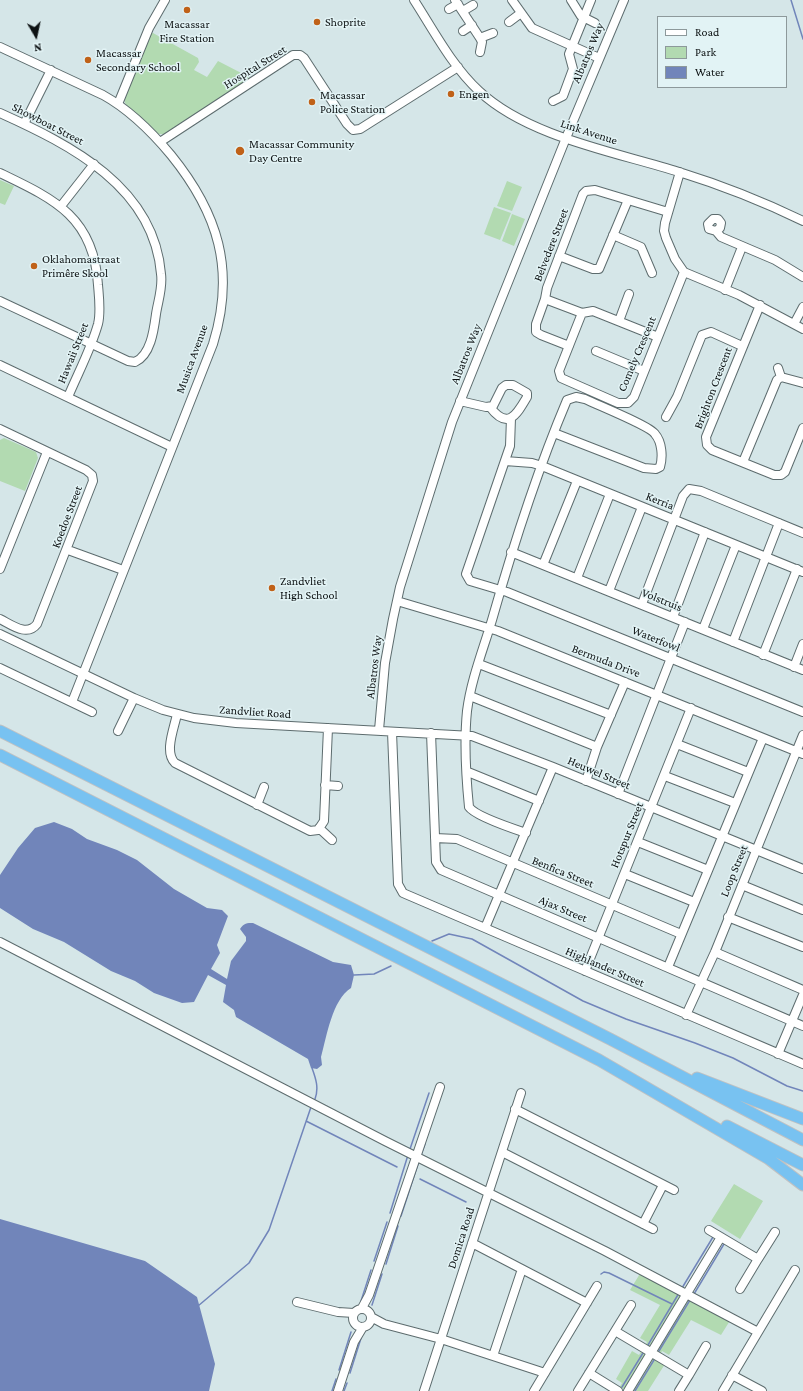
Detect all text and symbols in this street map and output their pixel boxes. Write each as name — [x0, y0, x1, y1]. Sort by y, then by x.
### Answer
marker: Macassar Fire Station — [182, 5, 192, 15]
place label: Shoprite — [325, 15, 366, 29]
north arrow — [16, 16, 56, 56]
legend — [657, 16, 787, 88]
place label: Macassar Fire Station — [159, 17, 215, 45]
marker: Shoprite — [312, 17, 322, 27]
street label: Albatros Way — [569, 21, 607, 85]
text: Road — [695, 25, 719, 39]
text: N — [33, 41, 43, 54]
street label: Hospital Street — [221, 42, 289, 92]
text: Park — [695, 45, 716, 59]
place label: Macassar Secondary School — [96, 46, 180, 74]
marker: Macassar Secondary School — [83, 55, 93, 65]
text: Water — [695, 65, 724, 79]
place label: Engen — [459, 87, 489, 101]
place label: Macassar Police Station — [320, 88, 385, 116]
marker: Engen — [446, 89, 456, 99]
marker: Macassar Police Station — [307, 97, 317, 107]
street label: Showboat Street — [10, 100, 86, 148]
street label: Link Avenue — [559, 116, 619, 148]
place label: Macassar Community Day Centre — [249, 137, 354, 165]
marker: Macassar Community Day Centre — [234, 145, 246, 157]
street label: Belvedere Street — [530, 207, 572, 283]
place label: Oklahomastraat Primêre Skool — [42, 252, 120, 280]
marker: Oklahomastraat Primêre Skool — [29, 261, 39, 271]
street label: Comely Crescent — [615, 314, 659, 394]
street label: Hawaii Street — [54, 320, 92, 386]
street label: Albatros Way — [447, 322, 485, 386]
street label: Musica Avenue — [173, 323, 211, 395]
street label: Brighton Crescent — [691, 345, 735, 431]
street label: Koedoe Street — [48, 484, 86, 550]
street label: Kerria — [644, 489, 676, 513]
place label: Zandvliet High School — [280, 574, 338, 602]
marker: Zandvliet High School — [267, 583, 277, 593]
street label: Volstruis — [640, 585, 684, 615]
street label: Waterfowl — [630, 623, 682, 655]
street label: Albatros Way — [363, 634, 385, 700]
street label: Bermuda Drive — [570, 641, 642, 681]
street label: Zandvliet Road — [218, 702, 292, 722]
street label: Heuwel Street — [565, 753, 633, 793]
street label: Hotspur Street — [607, 800, 647, 870]
street label: Loop Street — [717, 843, 751, 899]
street label: Benfica Street — [530, 853, 596, 891]
street label: Ajax Street — [537, 892, 589, 926]
street label: Highlander Street — [563, 944, 647, 990]
street label: Domica Road — [444, 1205, 478, 1271]

